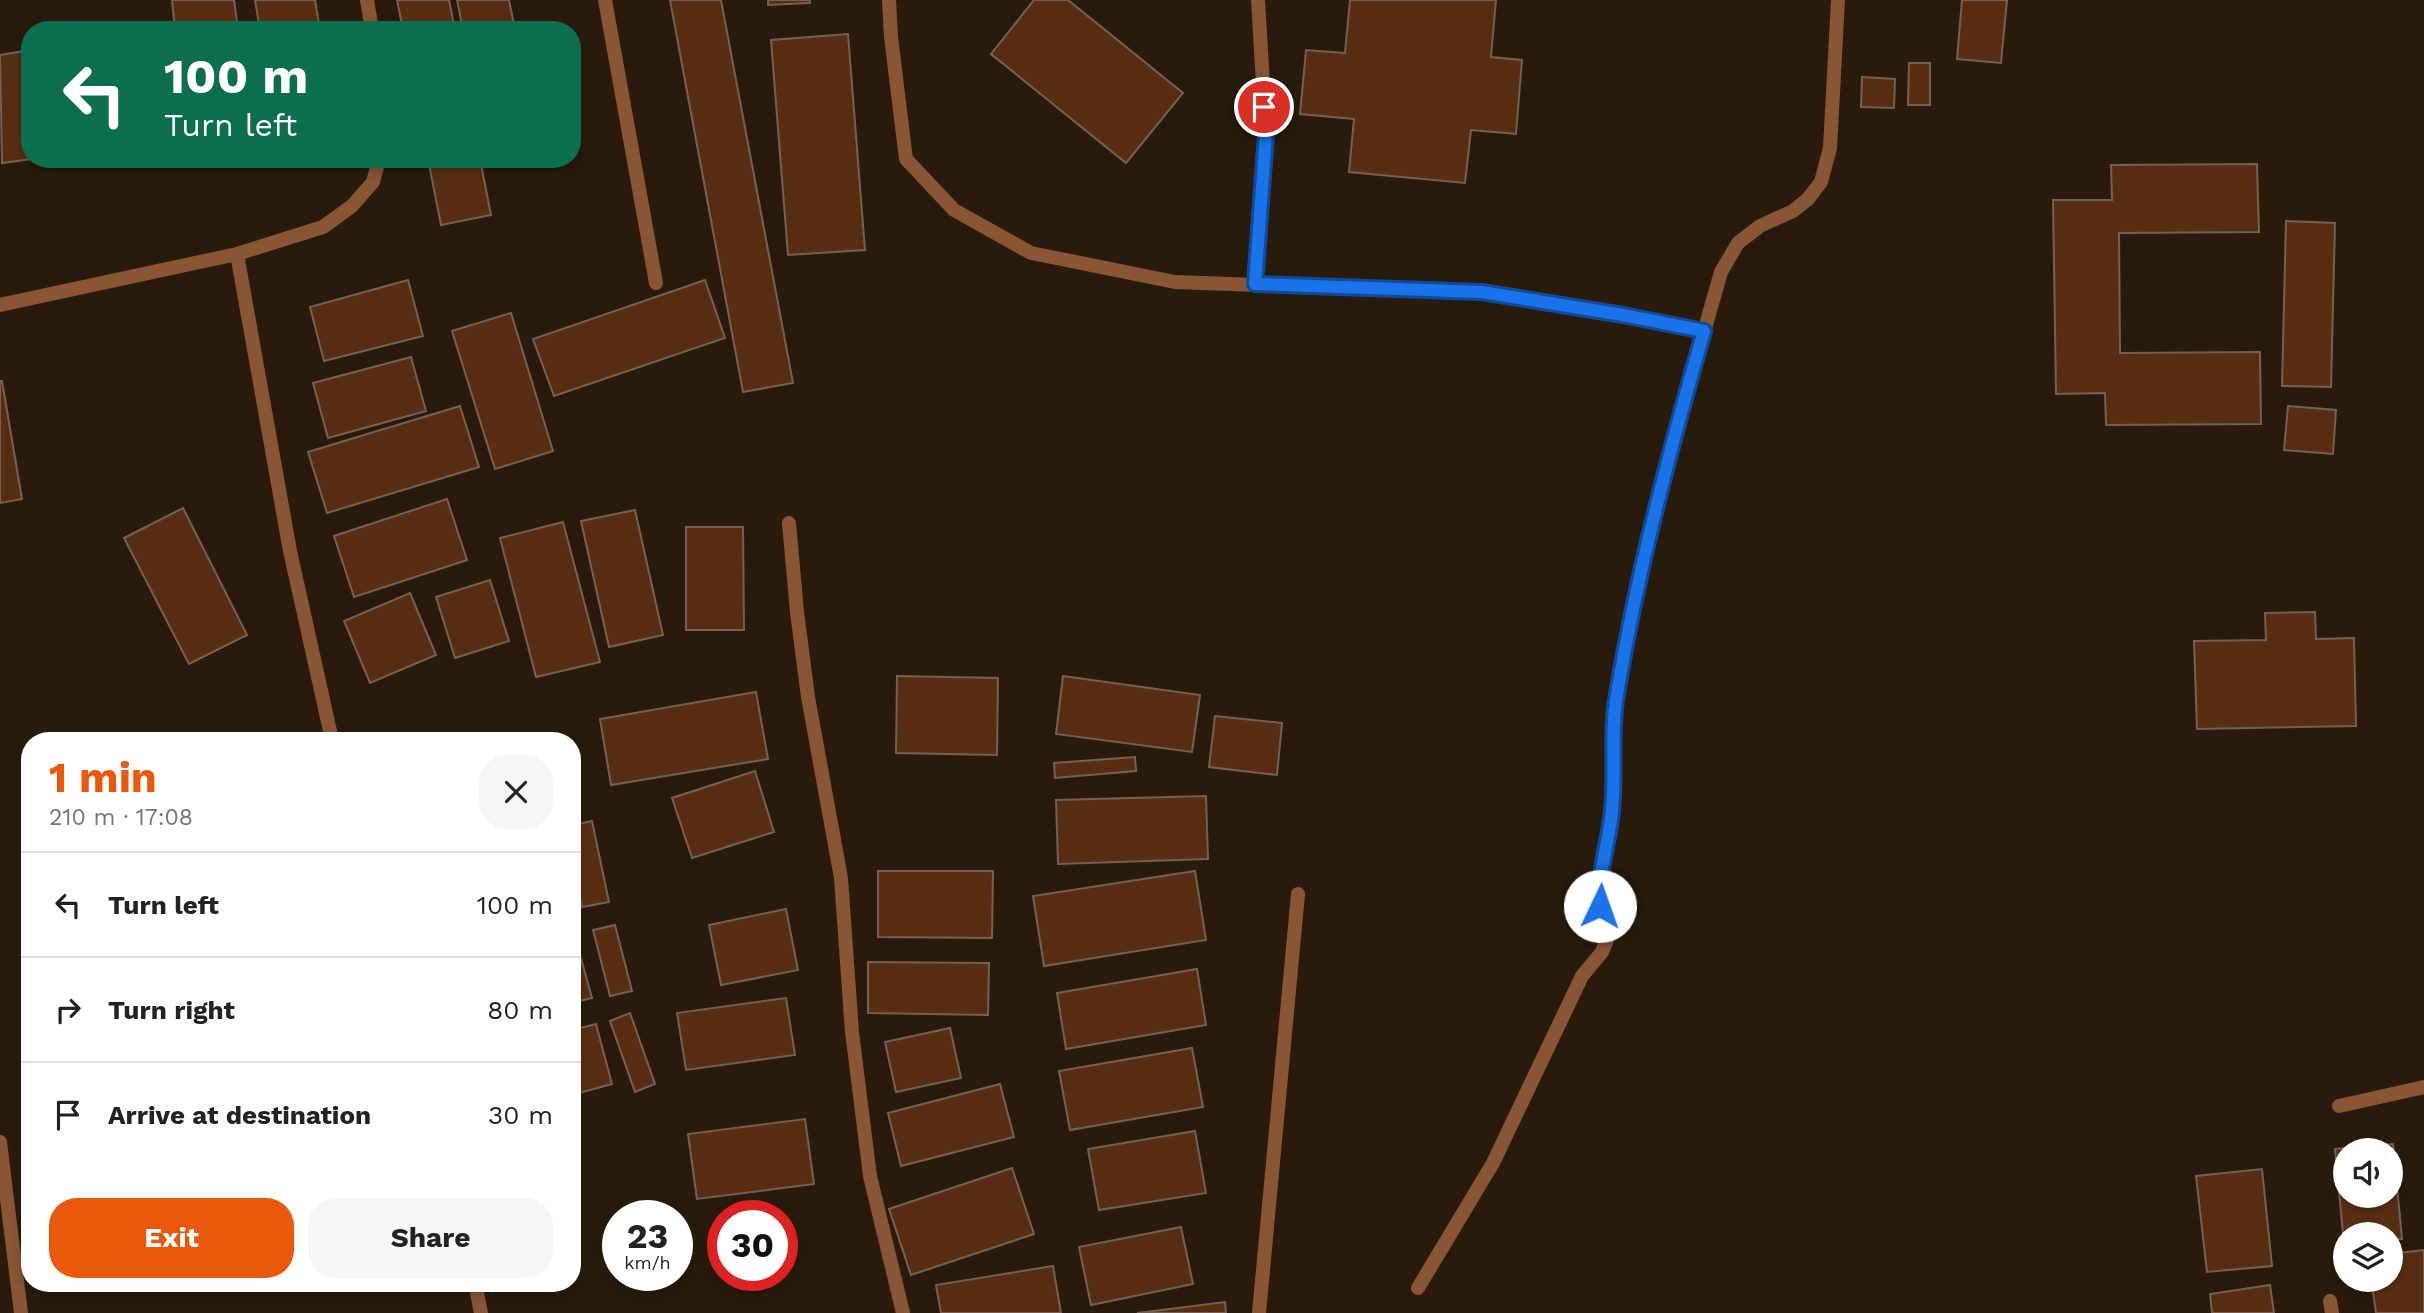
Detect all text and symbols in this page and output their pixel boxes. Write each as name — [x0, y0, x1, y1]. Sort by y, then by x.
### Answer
text: 100 m — [164, 47, 308, 105]
icon: left — [49, 49, 140, 140]
pin — [1234, 77, 1294, 137]
icon: arrive — [1245, 88, 1283, 126]
text: Turn left — [164, 106, 297, 144]
text: 1 min — [49, 753, 157, 802]
button: close — [479, 755, 553, 829]
text: 210 m · 17:08 — [49, 804, 193, 831]
position arrow — [1563, 869, 1637, 943]
icon: left — [49, 886, 87, 924]
text: Turn left — [108, 890, 219, 920]
text: 100 m — [477, 890, 553, 920]
icon: right — [49, 991, 87, 1029]
text: Turn right — [108, 995, 235, 1025]
text: 80 m — [487, 995, 553, 1025]
icon: arrive — [49, 1096, 87, 1134]
text: Arrive at destination — [108, 1100, 371, 1130]
text: 30 m — [488, 1100, 553, 1130]
map controls — [2333, 1138, 2403, 1292]
button: sound — [2333, 1138, 2403, 1208]
button: Exit — [49, 1198, 294, 1278]
button: Share — [308, 1198, 553, 1278]
speed limit sign: 30 — [707, 1200, 798, 1291]
text: 23 — [627, 1215, 668, 1257]
button: layers — [2333, 1222, 2403, 1292]
text: km/h — [624, 1252, 671, 1273]

